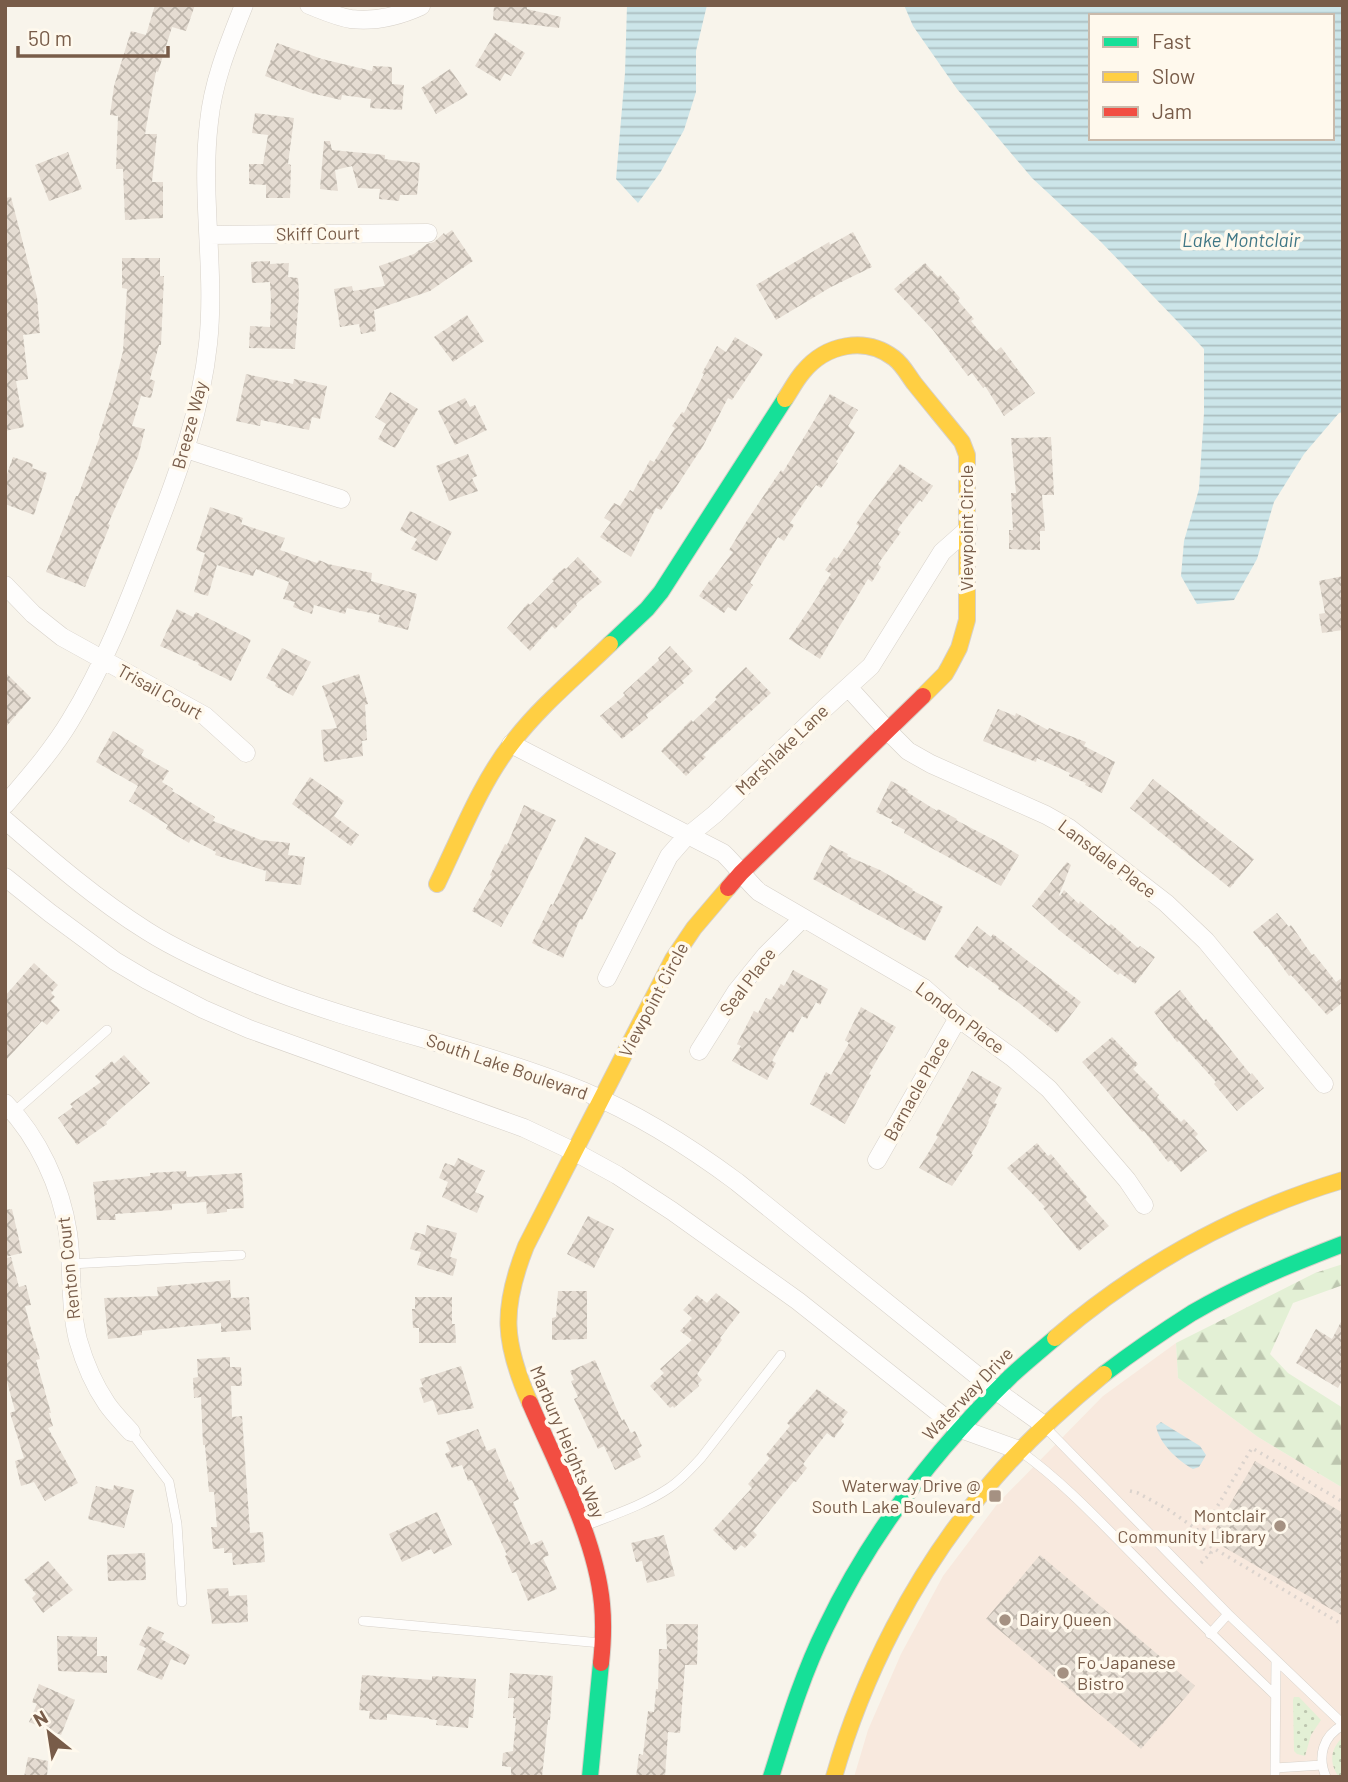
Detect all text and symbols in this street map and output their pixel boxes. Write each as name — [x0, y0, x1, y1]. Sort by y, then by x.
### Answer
scale bar — [18, 14, 168, 58]
legend — [1089, 14, 1334, 140]
text: 50 m — [28, 25, 72, 50]
text: Fast — [1152, 28, 1192, 53]
text: Slow — [1152, 63, 1195, 88]
text: Jam — [1152, 98, 1192, 123]
street label: Skiff Court — [276, 221, 360, 245]
water label: Lake Montclair — [1182, 228, 1301, 251]
street label: Breeze Way — [167, 378, 211, 471]
street label: Viewpoint Circle — [955, 465, 977, 591]
street label: Trisail Court — [114, 659, 207, 724]
street label: Marshlake Lane — [730, 699, 832, 799]
street label: Lansdale Place — [1054, 814, 1161, 902]
street label: Viewpoint Circle — [614, 938, 693, 1061]
street label: Seal Place — [714, 943, 780, 1020]
street label: London Place — [912, 977, 1009, 1058]
street label: South Lake Boulevard — [424, 1028, 591, 1104]
street label: Barnacle Place — [879, 1033, 954, 1144]
street label: Renton Court — [52, 1216, 84, 1321]
street label: Waterway Drive — [917, 1342, 1017, 1444]
street label: Marbury Heights Way — [526, 1362, 610, 1521]
place label: Waterway Drive @ South Lake Boulevard — [812, 1474, 981, 1517]
marker: Waterway Drive @ South Lake Boulevard — [987, 1488, 1003, 1504]
place label: Montclair Community Library — [1117, 1504, 1266, 1547]
marker: Montclair Community Library — [1272, 1518, 1288, 1534]
place label: Dairy Queen — [1019, 1608, 1112, 1630]
marker: Dairy Queen — [997, 1612, 1013, 1628]
place label: Fo Japanese Bistro — [1077, 1651, 1176, 1694]
marker: Fo Japanese Bistro — [1055, 1665, 1071, 1681]
north arrow — [14, 1698, 84, 1768]
text: N — [29, 1705, 51, 1731]

